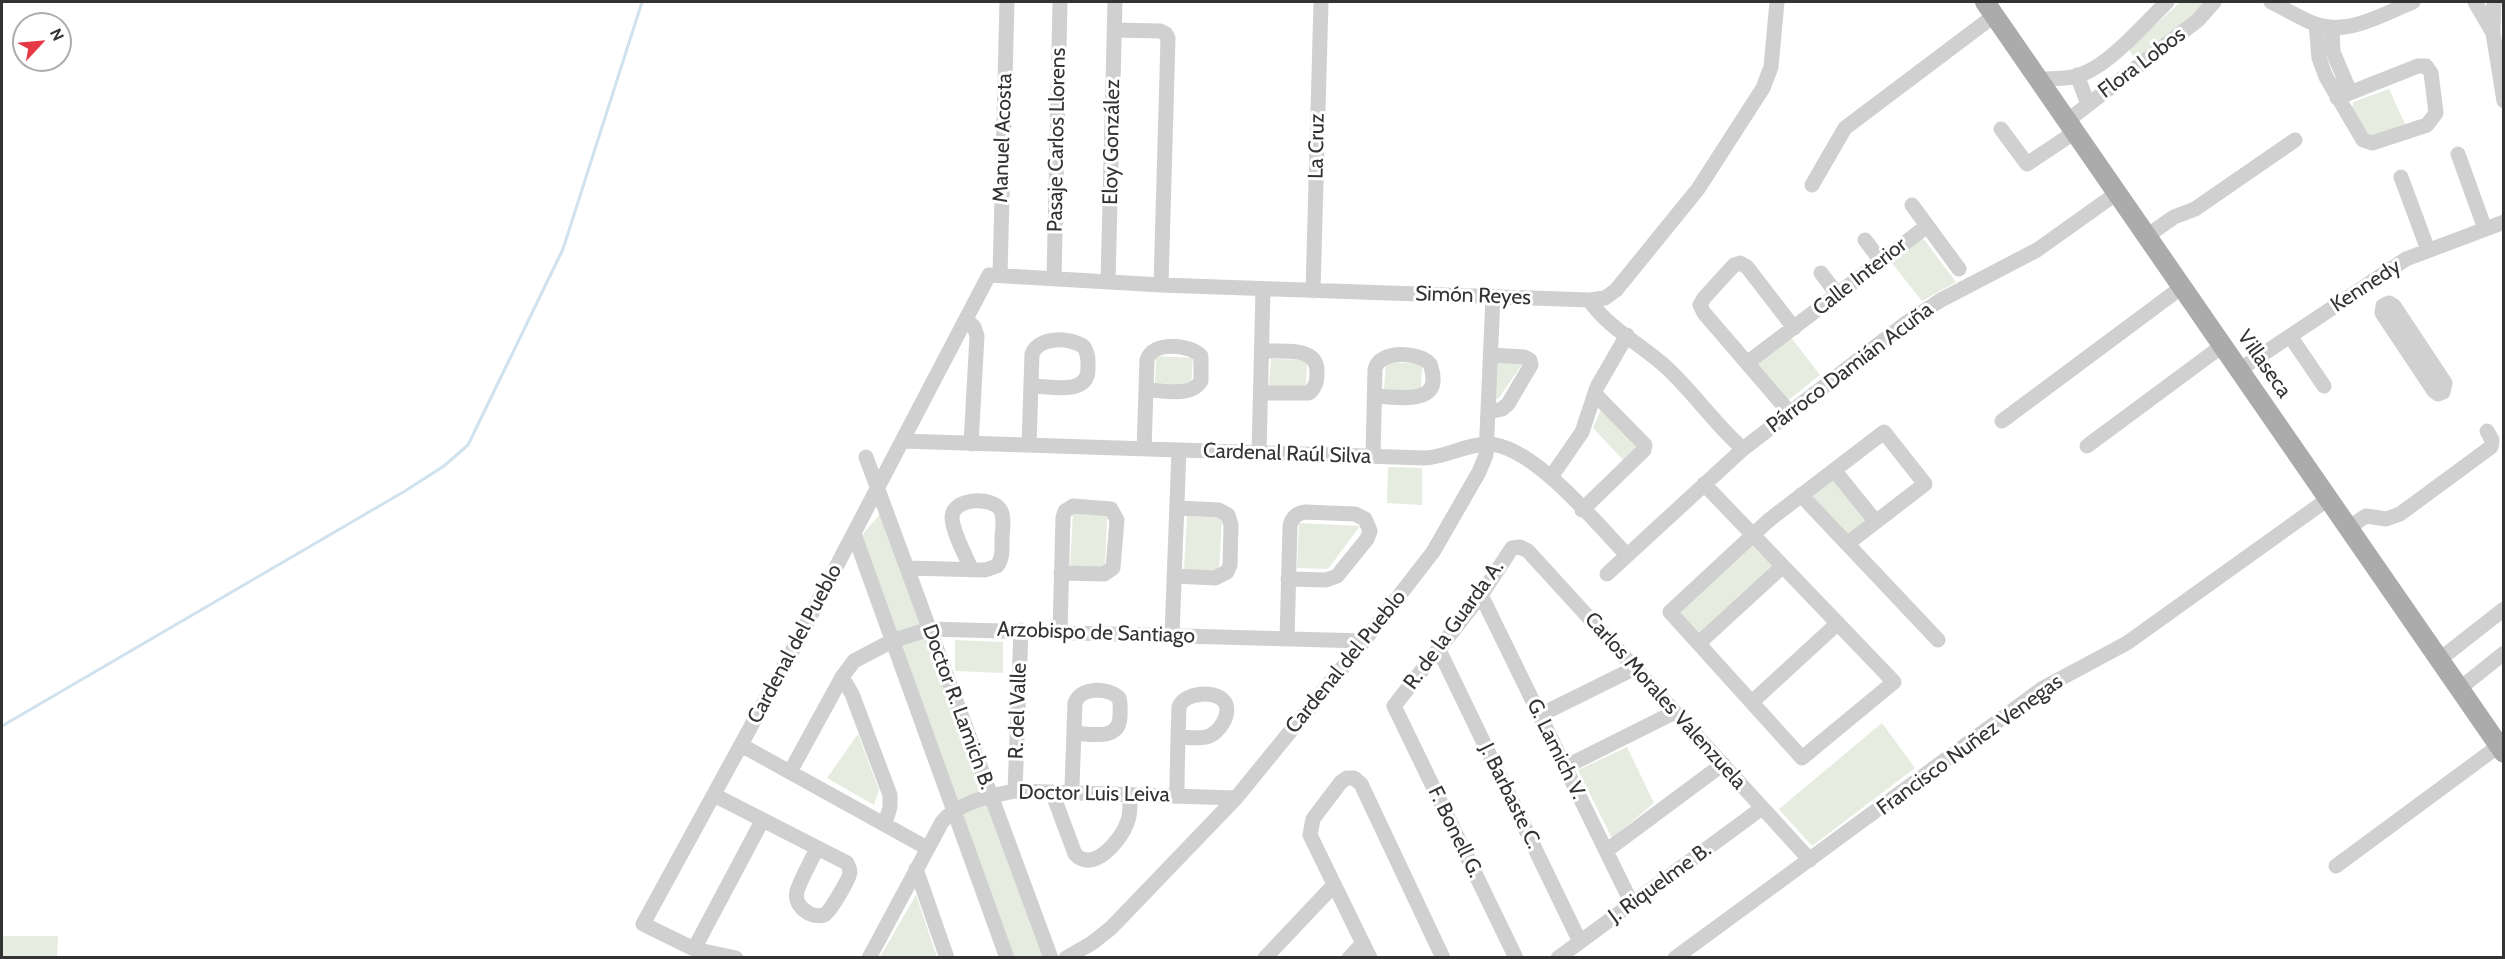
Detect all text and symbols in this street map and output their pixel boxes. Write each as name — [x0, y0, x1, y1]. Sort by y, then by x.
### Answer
north arrow — [12, 12, 72, 72]
street label: Flora Lobos — [2094, 22, 2190, 104]
text: N — [46, 26, 68, 44]
street label: Pasaje Carlos Llorens — [1043, 48, 1071, 232]
street label: Manuel Acosta — [988, 73, 1018, 203]
street label: Eloy González — [1098, 79, 1126, 205]
street label: La Cruz — [1304, 113, 1330, 179]
street label: Calle Interior — [1808, 233, 1912, 321]
street label: Kennedy — [2326, 254, 2406, 318]
street label: Simón Reyes — [1415, 281, 1531, 311]
street label: Párroco Damián Acuña — [1762, 297, 1938, 439]
street label: Villaseca — [2232, 325, 2296, 403]
street label: Cardenal Raúl Silva — [1202, 438, 1372, 470]
street label: R. de la Guarda A. — [1399, 555, 1509, 695]
street label: Cardenal del Pueblo — [742, 560, 848, 728]
street label: Cardenal del Pueblo — [1280, 585, 1412, 739]
street label: Carlos Morales Valenzuela — [1579, 607, 1751, 795]
street label: Arzobispo de Santiago — [997, 617, 1195, 649]
street label: Doctor R. Lamich B. — [916, 621, 1000, 793]
street label: R. del Valle — [1004, 662, 1032, 760]
street label: Francisco Nuñez Venegas — [1872, 669, 2068, 821]
street label: G. Lamich V. — [1521, 695, 1591, 803]
street label: J. Barbaste C. — [1474, 739, 1546, 853]
street label: Doctor Luis Leiva — [1018, 780, 1170, 808]
street label: F. Bonell G. — [1422, 782, 1488, 882]
street label: J. Riquelme B. — [1604, 837, 1716, 929]

